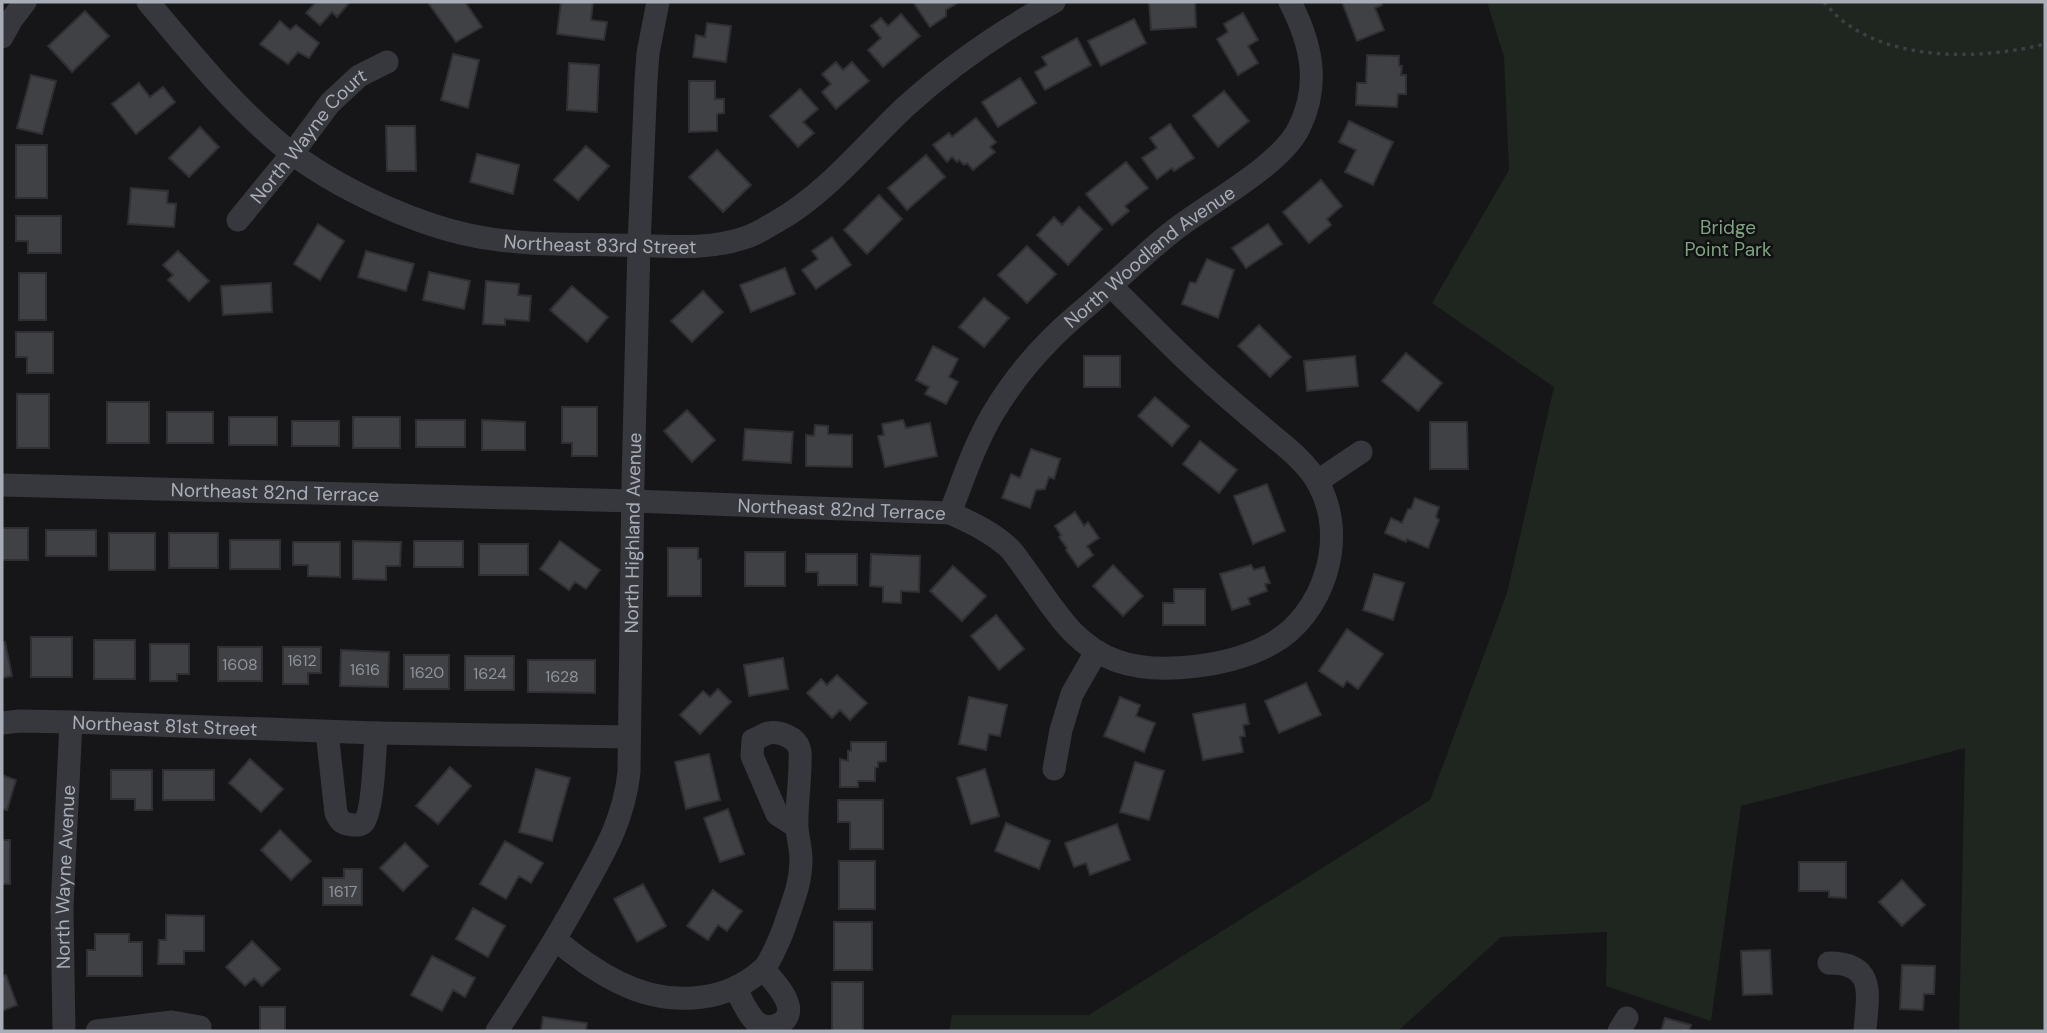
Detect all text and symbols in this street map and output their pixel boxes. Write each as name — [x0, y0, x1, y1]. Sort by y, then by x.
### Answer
street label: North Wayne Court — [245, 62, 371, 209]
street label: North Woodland Avenue — [1059, 180, 1240, 334]
park label: Bridge Point Park — [1684, 215, 1772, 262]
street label: Northeast 83rd Street — [502, 229, 697, 260]
street label: North Highland Avenue — [619, 432, 647, 634]
street label: Northeast 82nd Terrace — [170, 477, 379, 508]
street label: Northeast 82nd Terrace — [737, 493, 946, 526]
house number: 1612 — [287, 650, 317, 671]
house number: 1608 — [222, 654, 258, 675]
house number: 1616 — [350, 659, 380, 680]
house number: 1620 — [410, 662, 444, 683]
house number: 1624 — [473, 663, 507, 684]
house number: 1628 — [545, 666, 579, 687]
street label: Northeast 81st Street — [72, 710, 258, 742]
street label: North Wayne Avenue — [50, 784, 81, 969]
house number: 1617 — [329, 881, 357, 902]

